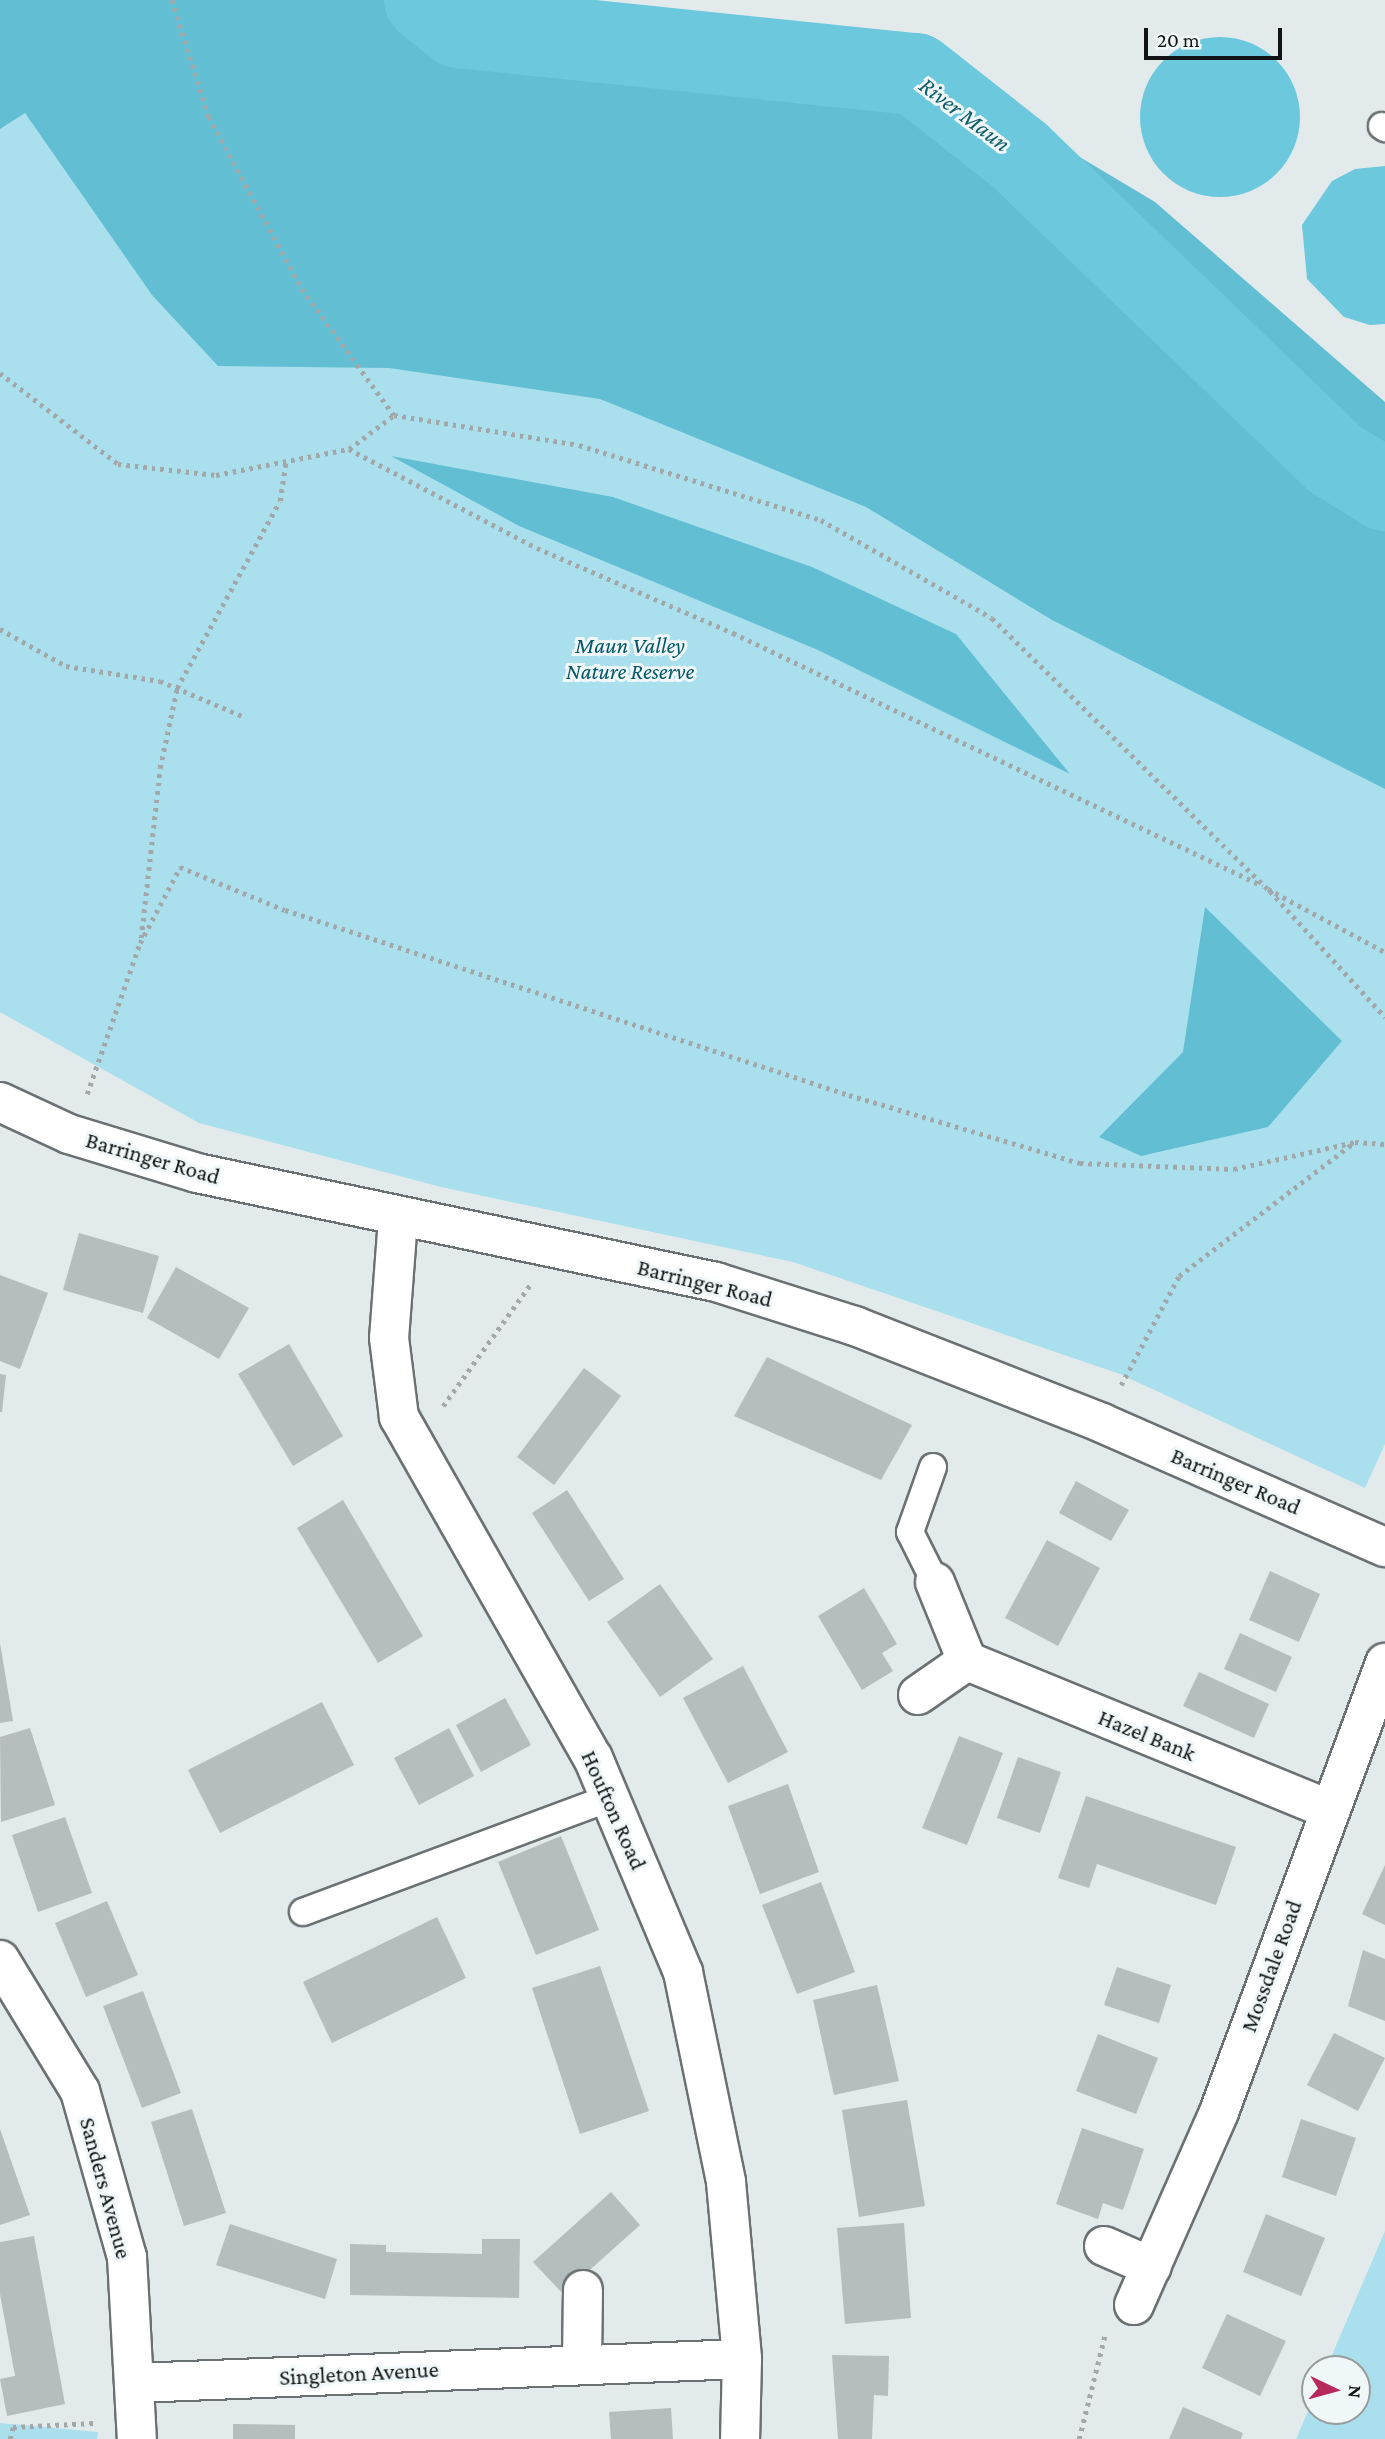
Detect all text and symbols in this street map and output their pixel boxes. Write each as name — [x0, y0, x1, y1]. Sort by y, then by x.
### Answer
scale bar — [1147, 14, 1285, 58]
text: 20 m — [1157, 28, 1200, 52]
water label: River Maun — [914, 70, 1016, 158]
park label: Maun Valley Nature Reserve — [566, 631, 694, 685]
street label: Barringer Road — [83, 1126, 223, 1190]
street label: Barringer Road — [635, 1253, 775, 1313]
street label: Barringer Road — [1167, 1441, 1305, 1521]
street label: Hazel Bank — [1094, 1703, 1200, 1767]
street label: Houfton Road — [575, 1746, 653, 1874]
street label: Mossdale Road — [1234, 1896, 1308, 2036]
street label: Sanders Avenue — [74, 2114, 138, 2262]
street label: Singleton Avenue — [279, 2355, 439, 2391]
north arrow — [1301, 2355, 1371, 2425]
text: N — [1344, 2384, 1366, 2399]

